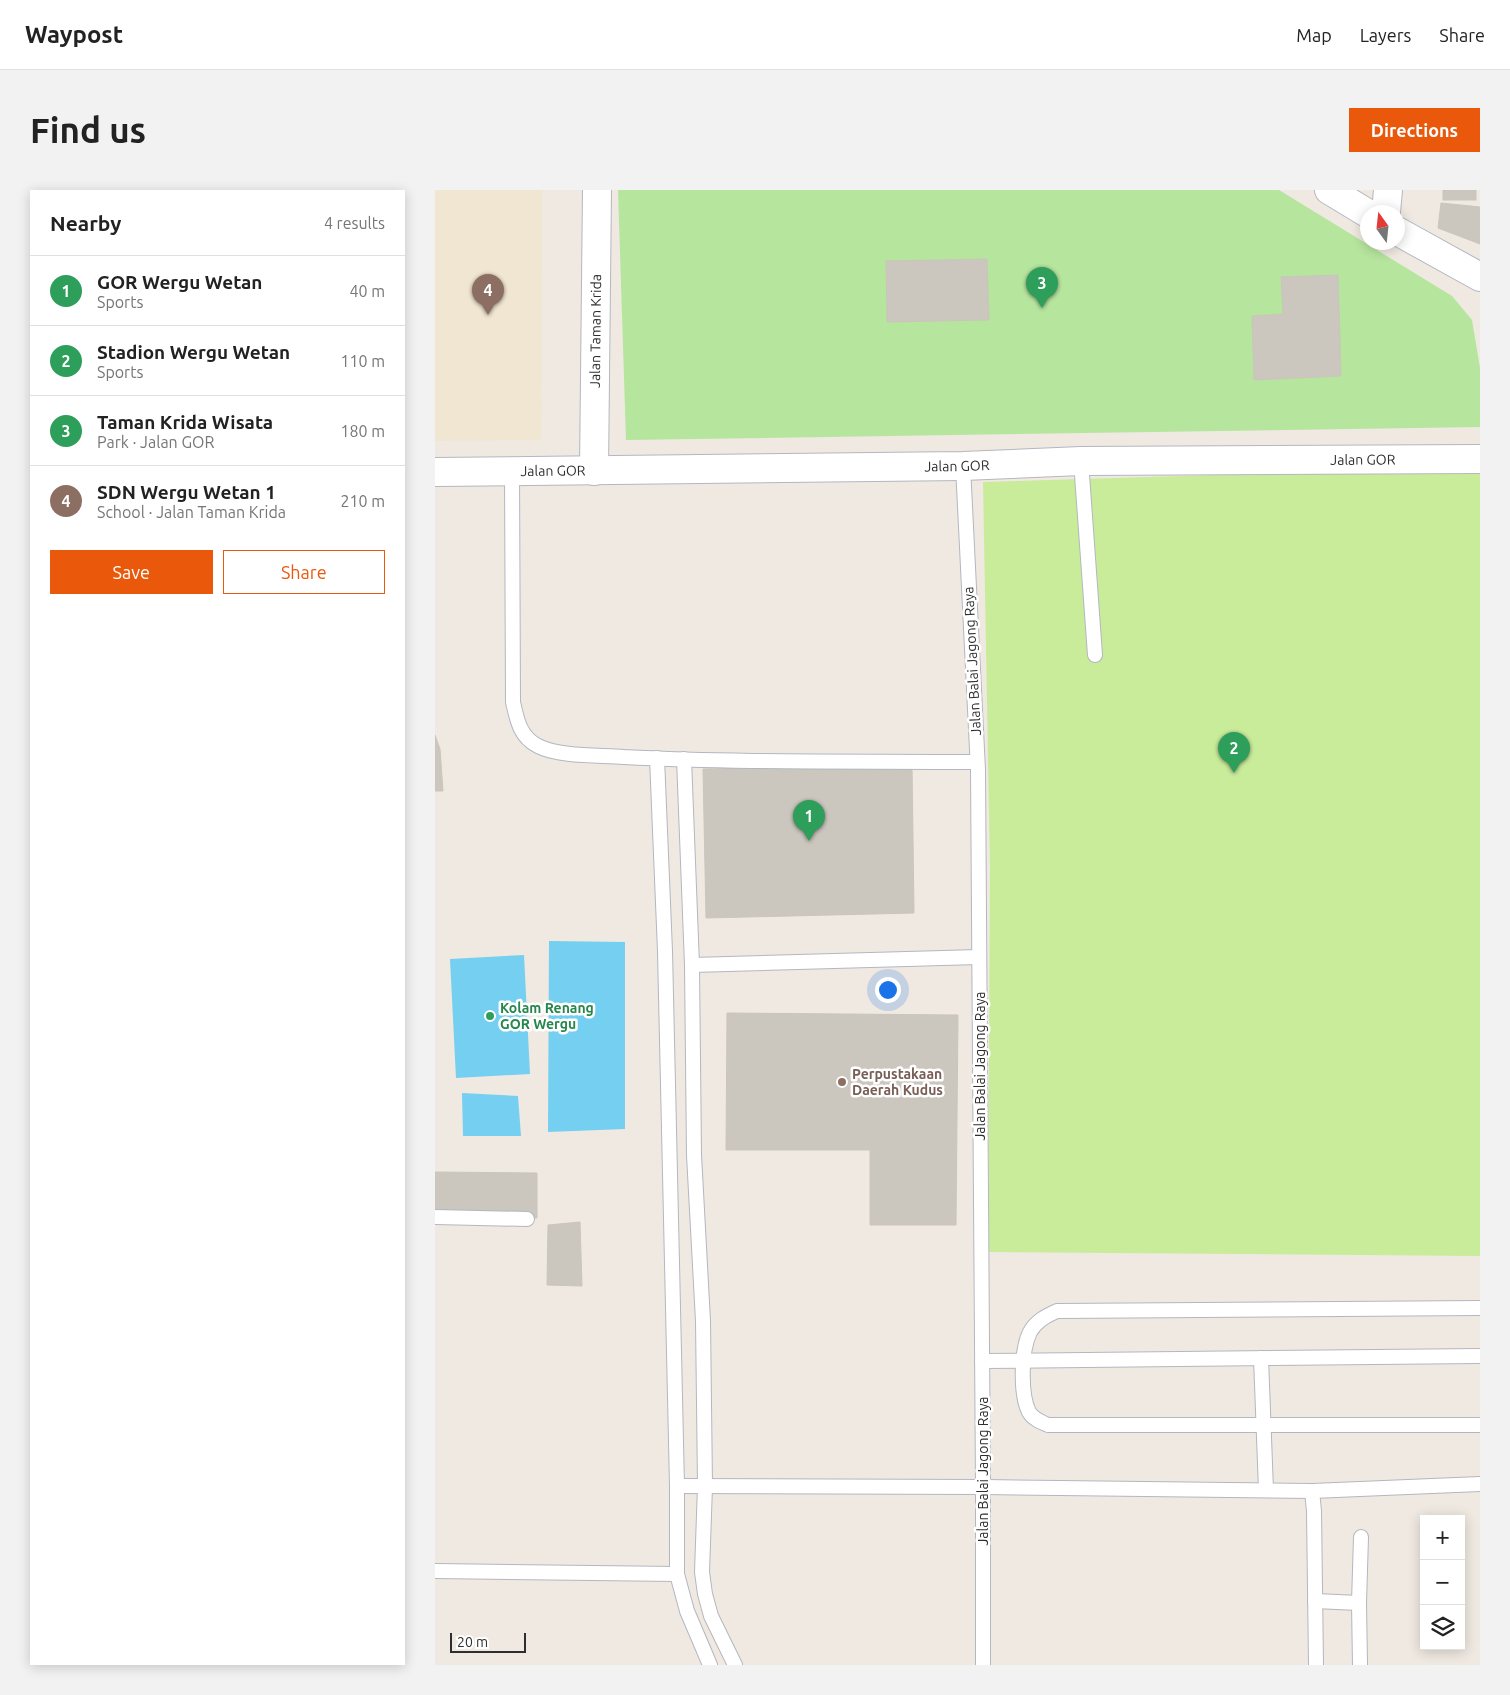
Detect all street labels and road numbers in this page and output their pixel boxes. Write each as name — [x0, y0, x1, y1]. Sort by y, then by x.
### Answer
street label: Jalan Taman Krida — [587, 274, 604, 388]
street label: Jalan GOR — [1330, 451, 1396, 468]
street label: Jalan GOR — [924, 457, 990, 474]
street label: Jalan GOR — [520, 462, 586, 479]
street label: Jalan Balai Jagong Raya — [960, 586, 984, 736]
street label: Jalan Balai Jagong Raya — [972, 991, 988, 1141]
street label: Jalan Balai Jagong Raya — [975, 1396, 991, 1546]

